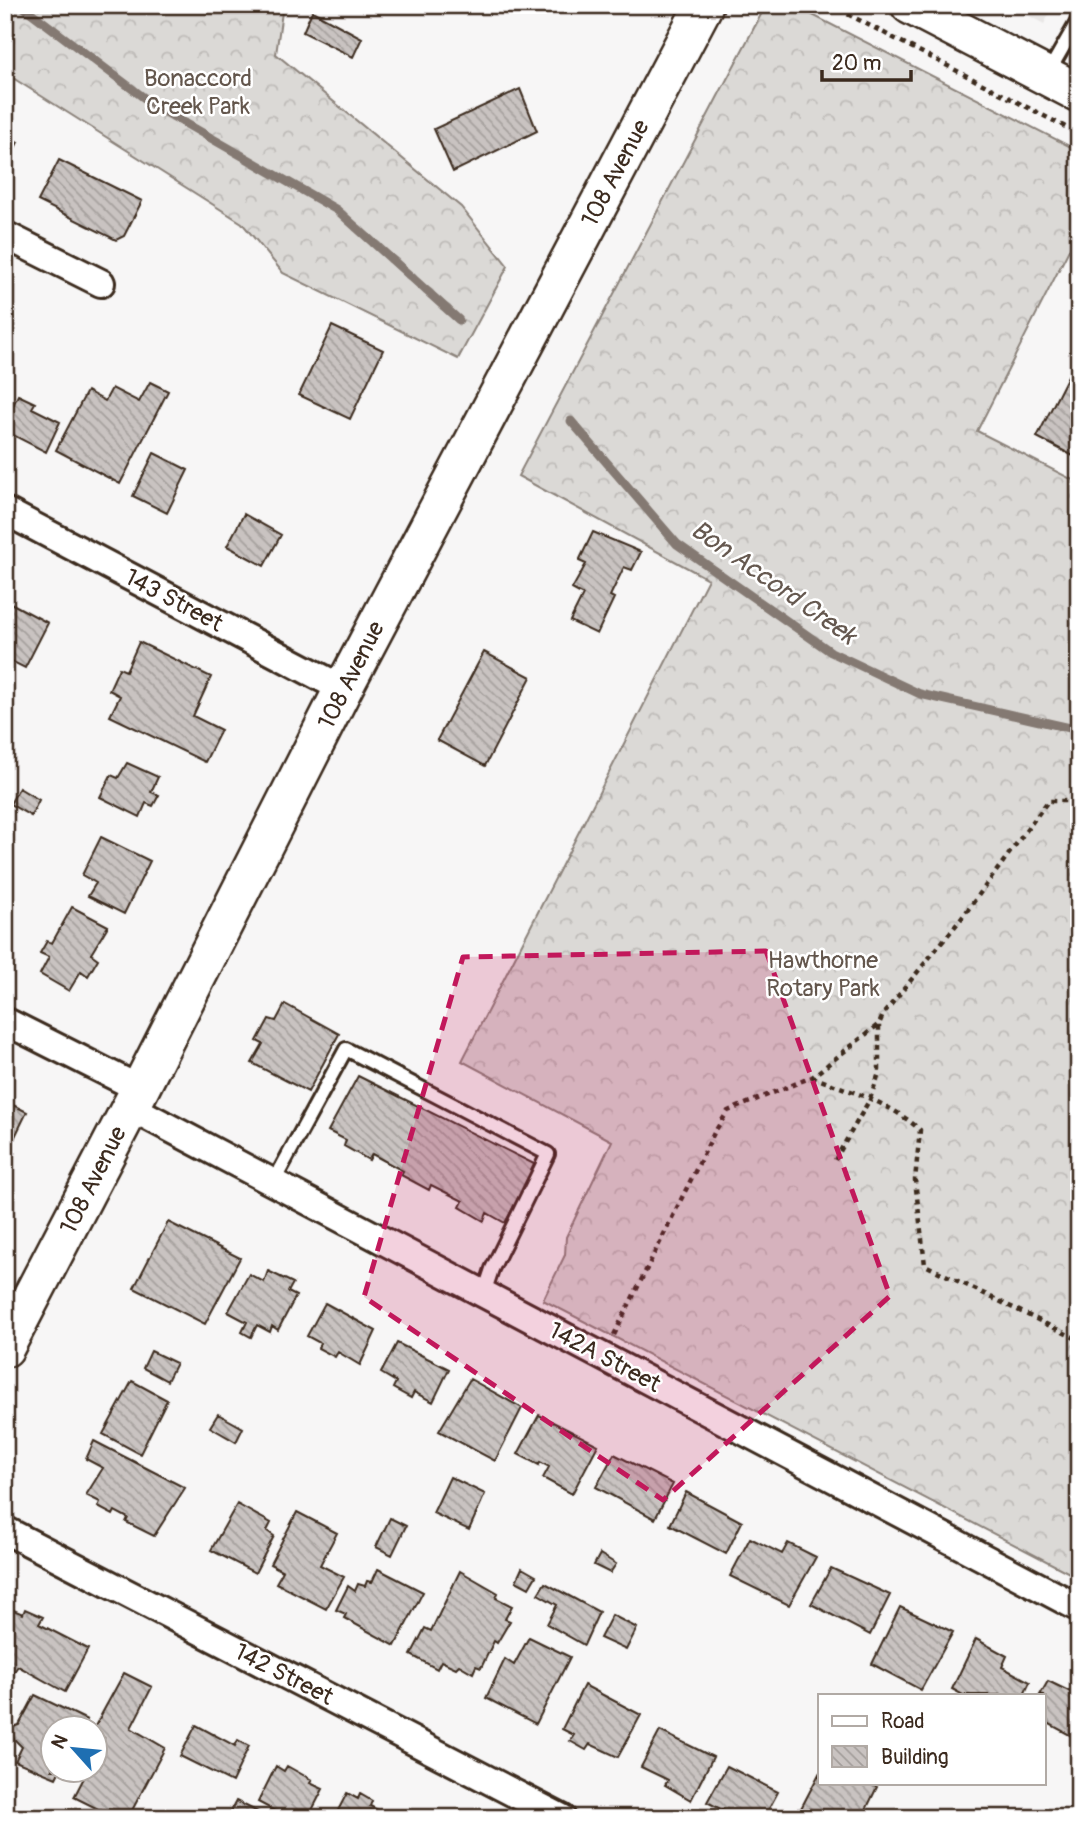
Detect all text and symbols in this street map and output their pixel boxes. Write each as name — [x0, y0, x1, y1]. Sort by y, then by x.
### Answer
scale bar — [822, 38, 911, 82]
text: 20 m — [832, 50, 881, 77]
park label: Bonaccord Creek Park — [144, 64, 252, 121]
street label: 108 Avenue — [575, 115, 656, 232]
water label: Bon Accord Creek — [685, 514, 864, 653]
street label: 143 Street — [120, 563, 228, 639]
street label: 108 Avenue — [312, 616, 391, 734]
park label: Hawthorne Rotary Park — [766, 946, 880, 1003]
street label: 108 Avenue — [54, 1121, 133, 1239]
street label: 142A Street — [544, 1316, 666, 1399]
street label: 142 Street — [230, 1637, 338, 1712]
legend — [818, 1694, 1046, 1784]
text: Road — [881, 1708, 925, 1735]
north arrow — [38, 1714, 108, 1784]
text: N — [46, 1730, 73, 1753]
text: Building — [881, 1744, 948, 1771]

